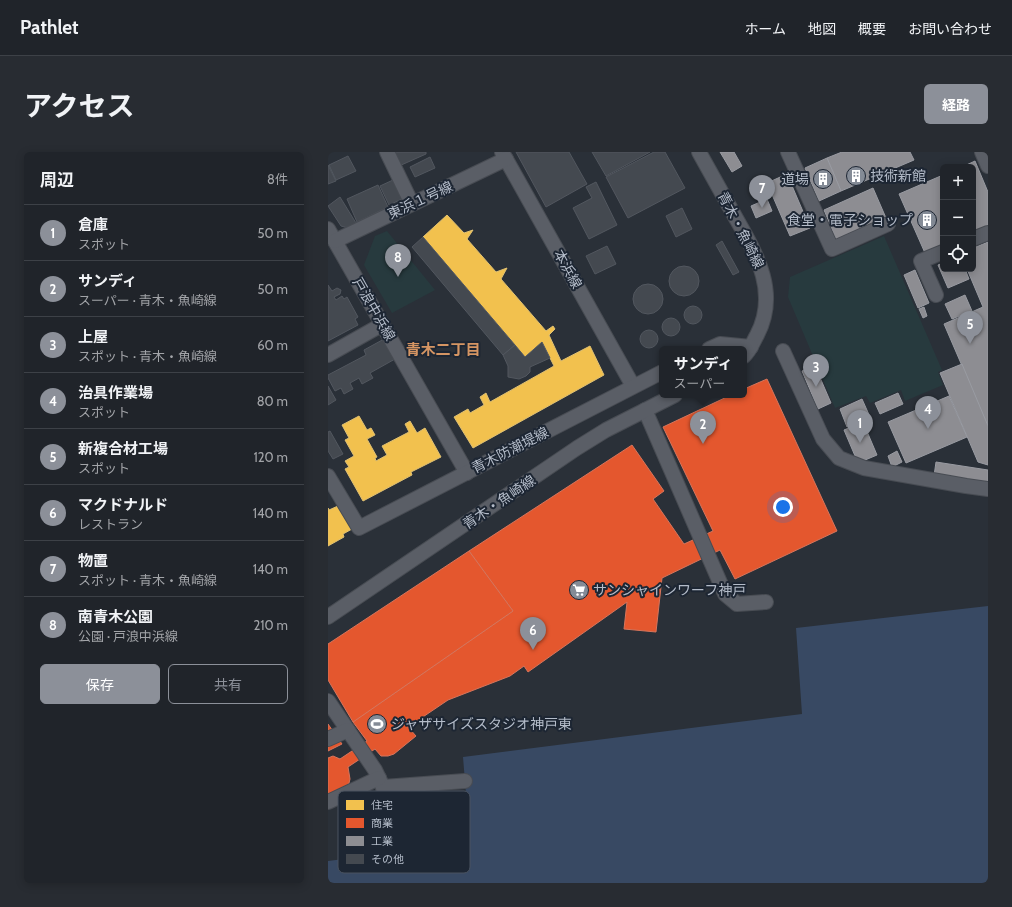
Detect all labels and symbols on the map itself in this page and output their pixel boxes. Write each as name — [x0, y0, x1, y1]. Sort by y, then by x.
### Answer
building icon: 技術新館 — [845, 165, 867, 187]
place label: 技術新館 — [870, 167, 926, 185]
building icon: 道場 — [812, 168, 834, 190]
place label: 道場 — [781, 170, 809, 188]
pin: 7 — [749, 175, 775, 208]
street label: 東浜１号線 — [384, 177, 456, 223]
street label: 青木・魚崎線 — [714, 188, 768, 272]
building icon: 食堂・電子ショップ — [916, 209, 938, 231]
place label: 食堂・電子ショップ — [787, 211, 913, 229]
pin: 8 — [385, 244, 411, 277]
street label: 本浜線 — [550, 246, 586, 292]
street label: 戸浪中浜線 — [349, 274, 399, 344]
pin: 5 — [957, 311, 983, 344]
district label: 青木二丁目 — [405, 341, 481, 359]
pin: 3 — [803, 354, 829, 387]
pin: 4 — [915, 396, 941, 429]
pin: 1 — [847, 410, 873, 443]
pin: 2 — [690, 411, 716, 444]
street label: 青木防潮堤線 — [468, 423, 552, 477]
street label: 青木・魚崎線 — [459, 471, 539, 533]
your location — [773, 497, 793, 517]
supermarket icon: サンシャインワーフ神戸 — [568, 579, 590, 601]
place label: サンシャインワーフ神戸 — [593, 581, 746, 599]
pin: 6 — [520, 617, 546, 650]
sports icon: ジャザサイズスタジオ神戸東 — [366, 713, 388, 735]
place label: ジャザサイズスタジオ神戸東 — [391, 715, 572, 733]
legend — [338, 791, 470, 873]
text: 住宅 — [371, 798, 393, 812]
text: 商業 — [371, 816, 393, 830]
text: 工業 — [371, 834, 393, 848]
text: その他 — [371, 852, 404, 866]

